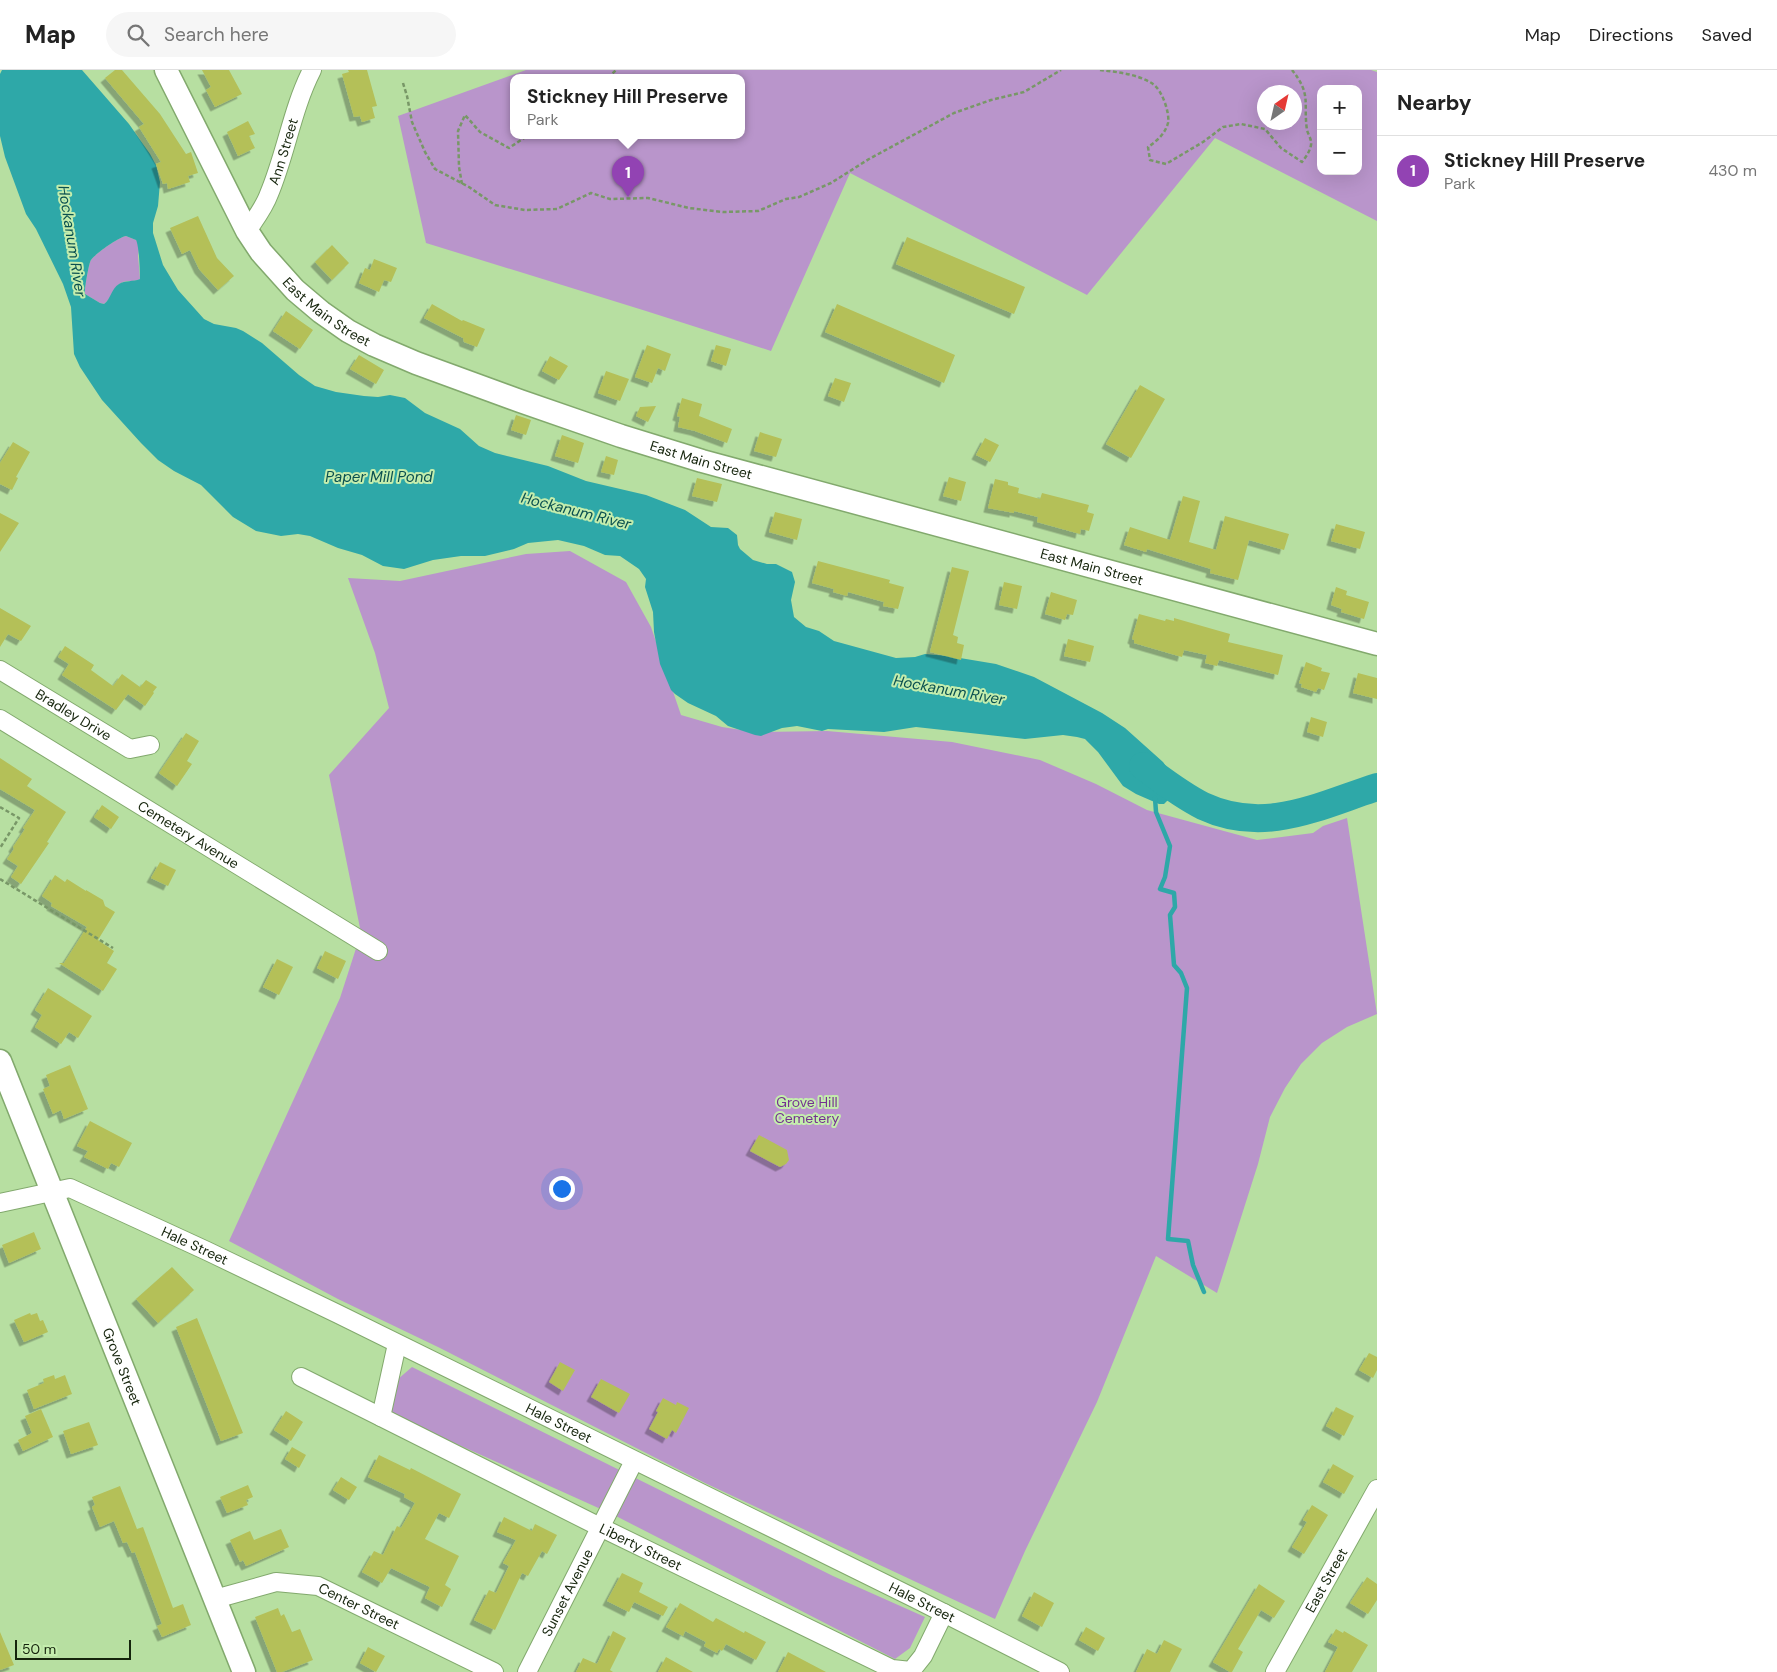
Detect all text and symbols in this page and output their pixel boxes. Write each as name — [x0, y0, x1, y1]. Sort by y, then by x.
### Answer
search box — [106, 12, 456, 57]
text: Map — [25, 19, 76, 50]
icon: search — [124, 21, 152, 49]
text: Search here — [164, 22, 269, 47]
text: Map — [1525, 23, 1561, 47]
text: Directions — [1589, 23, 1674, 47]
text: Saved — [1702, 23, 1752, 47]
popup — [510, 74, 745, 139]
text: Stickney Hill Preserve — [527, 84, 728, 109]
north arrow — [1257, 85, 1302, 130]
map controls — [1317, 85, 1362, 175]
button: + — [1317, 85, 1362, 130]
text: Nearby — [1397, 89, 1471, 117]
text: Park — [527, 109, 559, 130]
street label: Ann Street — [264, 116, 302, 187]
button: − — [1317, 130, 1362, 175]
text: Stickney Hill Preserve — [1444, 148, 1645, 173]
pin: 1 — [612, 156, 644, 197]
text: 1 — [1410, 160, 1416, 181]
text: 430 m — [1708, 160, 1757, 181]
text: Park — [1444, 173, 1476, 194]
water label: Hockanum River — [53, 184, 91, 299]
street label: East Main Street — [279, 273, 374, 350]
street label: East Main Street — [648, 436, 754, 483]
water label: Paper Mill Pond — [325, 467, 433, 487]
water label: Hockanum River — [519, 488, 633, 534]
street label: East Main Street — [1038, 544, 1145, 589]
water label: Hockanum River — [892, 670, 1007, 710]
street label: Bradley Drive — [32, 685, 115, 745]
street label: Cemetery Avenue — [134, 797, 242, 873]
park label: Grove Hill Cemetery — [775, 1093, 839, 1127]
your location — [549, 1176, 575, 1202]
street label: Hale Street — [159, 1222, 231, 1269]
street label: Grove Street — [98, 1325, 146, 1408]
street label: Hale Street — [523, 1399, 595, 1447]
street label: Liberty Street — [596, 1519, 685, 1574]
street label: East Street — [1301, 1545, 1351, 1616]
street label: Sunset Avenue — [538, 1546, 597, 1639]
street label: Hale Street — [886, 1578, 958, 1626]
street label: Center Street — [315, 1579, 402, 1633]
scale bar — [15, 1637, 131, 1660]
text: 50 m — [22, 1640, 56, 1658]

